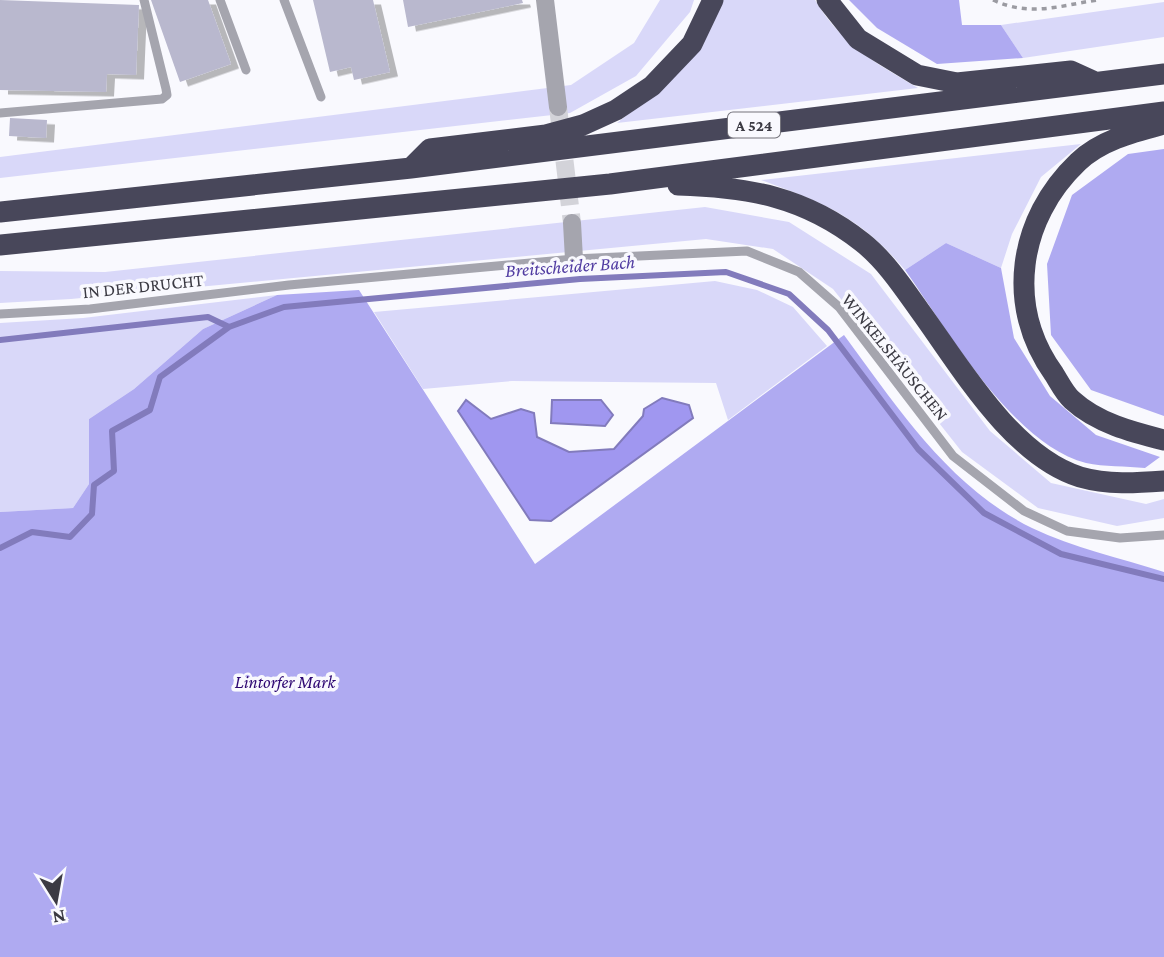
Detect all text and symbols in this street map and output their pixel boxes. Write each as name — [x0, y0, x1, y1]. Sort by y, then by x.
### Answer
road number: A 524 — [728, 113, 780, 138]
water label: Breitscheider Bach — [504, 251, 636, 281]
street label: IN DER DRUCHT — [82, 270, 205, 302]
street label: WINKELSHÄUSCHEN — [838, 290, 952, 425]
park label: Lintorfer Mark — [235, 672, 336, 692]
north arrow — [21, 866, 91, 936]
text: N — [51, 906, 68, 929]

